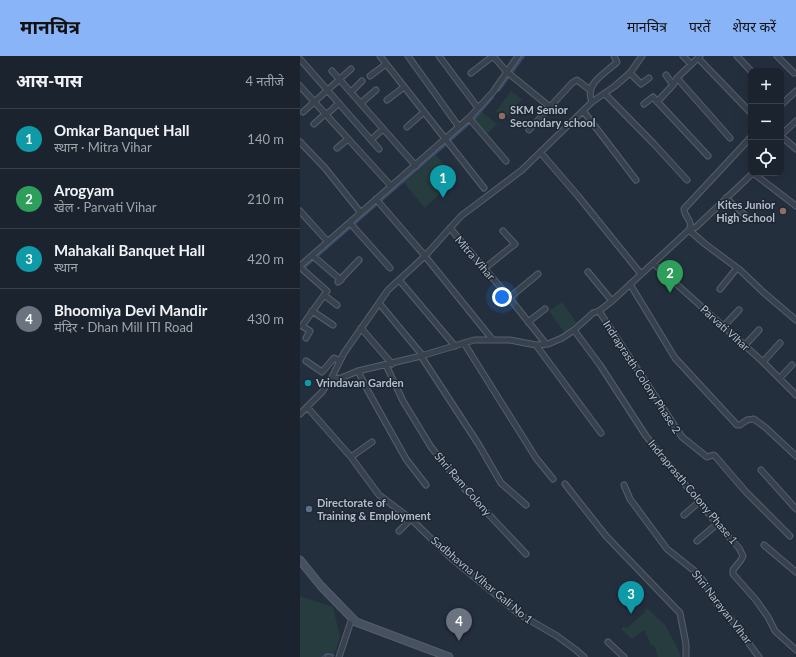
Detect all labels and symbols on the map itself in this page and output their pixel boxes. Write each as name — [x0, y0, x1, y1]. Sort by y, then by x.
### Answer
place label: SKM Senior Secondary school — [510, 103, 596, 129]
marker: SKM Senior Secondary school — [497, 111, 507, 121]
pin: 1 — [430, 165, 456, 198]
place label: Kites Junior High School — [716, 198, 776, 224]
marker: Kites Junior High School — [778, 206, 788, 216]
street label: Mitra Vihar — [453, 233, 498, 282]
pin: 2 — [657, 260, 683, 293]
your location — [492, 287, 512, 307]
street label: Parvati Vihar — [698, 302, 753, 353]
street label: Indraprasth Colony Phase 2 — [601, 318, 684, 436]
place label: Vrindavan Garden — [315, 376, 404, 389]
marker: Vrindavan Garden — [303, 378, 313, 388]
street label: Indraprasth Colony Phase 1 — [646, 437, 741, 547]
street label: Shri Ram Colony — [432, 449, 495, 518]
place label: Directorate of Training & Employment — [317, 496, 432, 522]
marker: Directorate of Training & Employment — [304, 504, 314, 514]
street label: Sadbhavna Vihar Gali No 1 — [429, 533, 536, 626]
street label: Shri Narayan Vihar — [690, 567, 755, 646]
pin: 3 — [618, 581, 644, 614]
pin: 4 — [446, 608, 472, 641]

